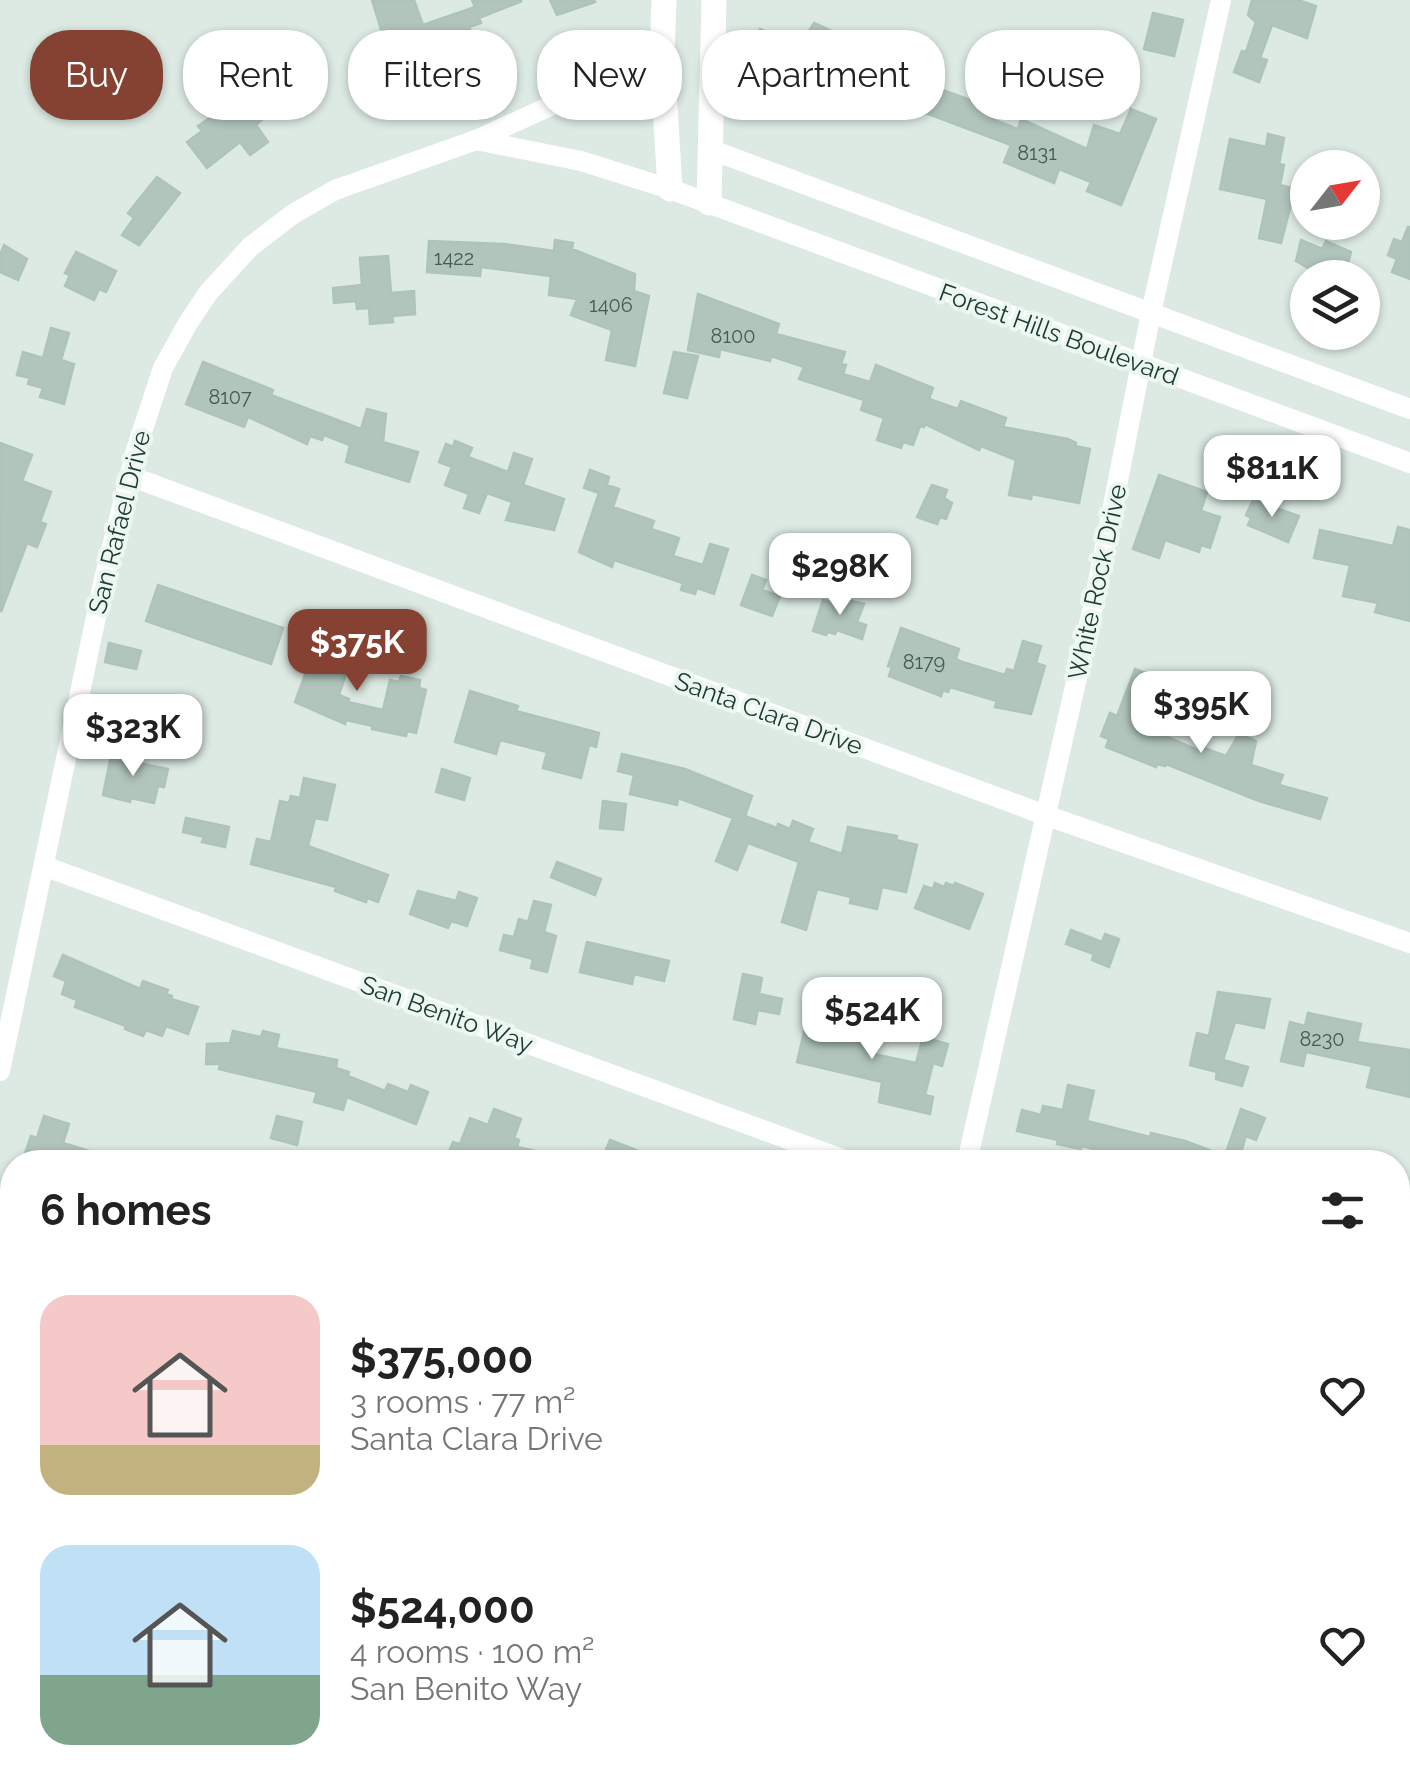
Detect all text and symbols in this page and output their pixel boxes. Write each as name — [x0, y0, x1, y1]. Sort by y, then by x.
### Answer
chip: Buy — [30, 30, 163, 120]
chip: Rent — [183, 30, 328, 120]
chip: Filters — [348, 30, 517, 120]
chip: New — [537, 30, 682, 120]
chip: Apartment — [702, 30, 945, 120]
chip: House — [965, 30, 1140, 120]
house number: 8131 — [1017, 141, 1057, 165]
north arrow — [1290, 150, 1380, 240]
map controls — [1290, 150, 1380, 350]
house number: 1422 — [434, 246, 474, 270]
button: layers — [1290, 260, 1380, 350]
street label: Forest Hills Boulevard — [935, 277, 1183, 391]
house number: 1406 — [589, 293, 633, 317]
house number: 8100 — [711, 324, 755, 348]
house number: 8107 — [208, 385, 252, 409]
street label: San Rafael Drive — [82, 427, 156, 617]
pin: $811K — [1202, 435, 1342, 520]
text: $811K — [1226, 449, 1318, 486]
street label: White Rock Drive — [1062, 481, 1132, 683]
pin: $298K — [770, 533, 910, 618]
text: $298K — [791, 547, 889, 584]
pin: $375K — [287, 609, 427, 694]
text: $375K — [310, 623, 404, 660]
house number: 8179 — [903, 650, 945, 674]
street label: Santa Clara Drive — [671, 665, 867, 761]
pin: $395K — [1131, 671, 1271, 756]
text: $395K — [1153, 685, 1249, 722]
pin: $323K — [63, 694, 203, 779]
text: $323K — [85, 708, 181, 745]
street label: San Benito Way — [357, 969, 538, 1059]
pin: $524K — [802, 977, 942, 1062]
text: $524K — [824, 991, 920, 1028]
house number: 8230 — [1299, 1027, 1345, 1051]
icon: filters — [1315, 1183, 1370, 1238]
text: 6 homes — [40, 1186, 211, 1235]
text: $375,000 — [350, 1334, 533, 1383]
icon: home — [120, 1335, 240, 1455]
icon: heart — [1315, 1368, 1370, 1423]
text: 3 rooms · 77 m² — [350, 1383, 576, 1420]
text: Santa Clara Drive — [350, 1420, 603, 1457]
text: $524,000 — [350, 1584, 535, 1633]
icon: home — [120, 1585, 240, 1705]
icon: heart — [1315, 1618, 1370, 1673]
text: 4 rooms · 100 m² — [350, 1633, 595, 1670]
text: San Benito Way — [350, 1670, 582, 1707]

